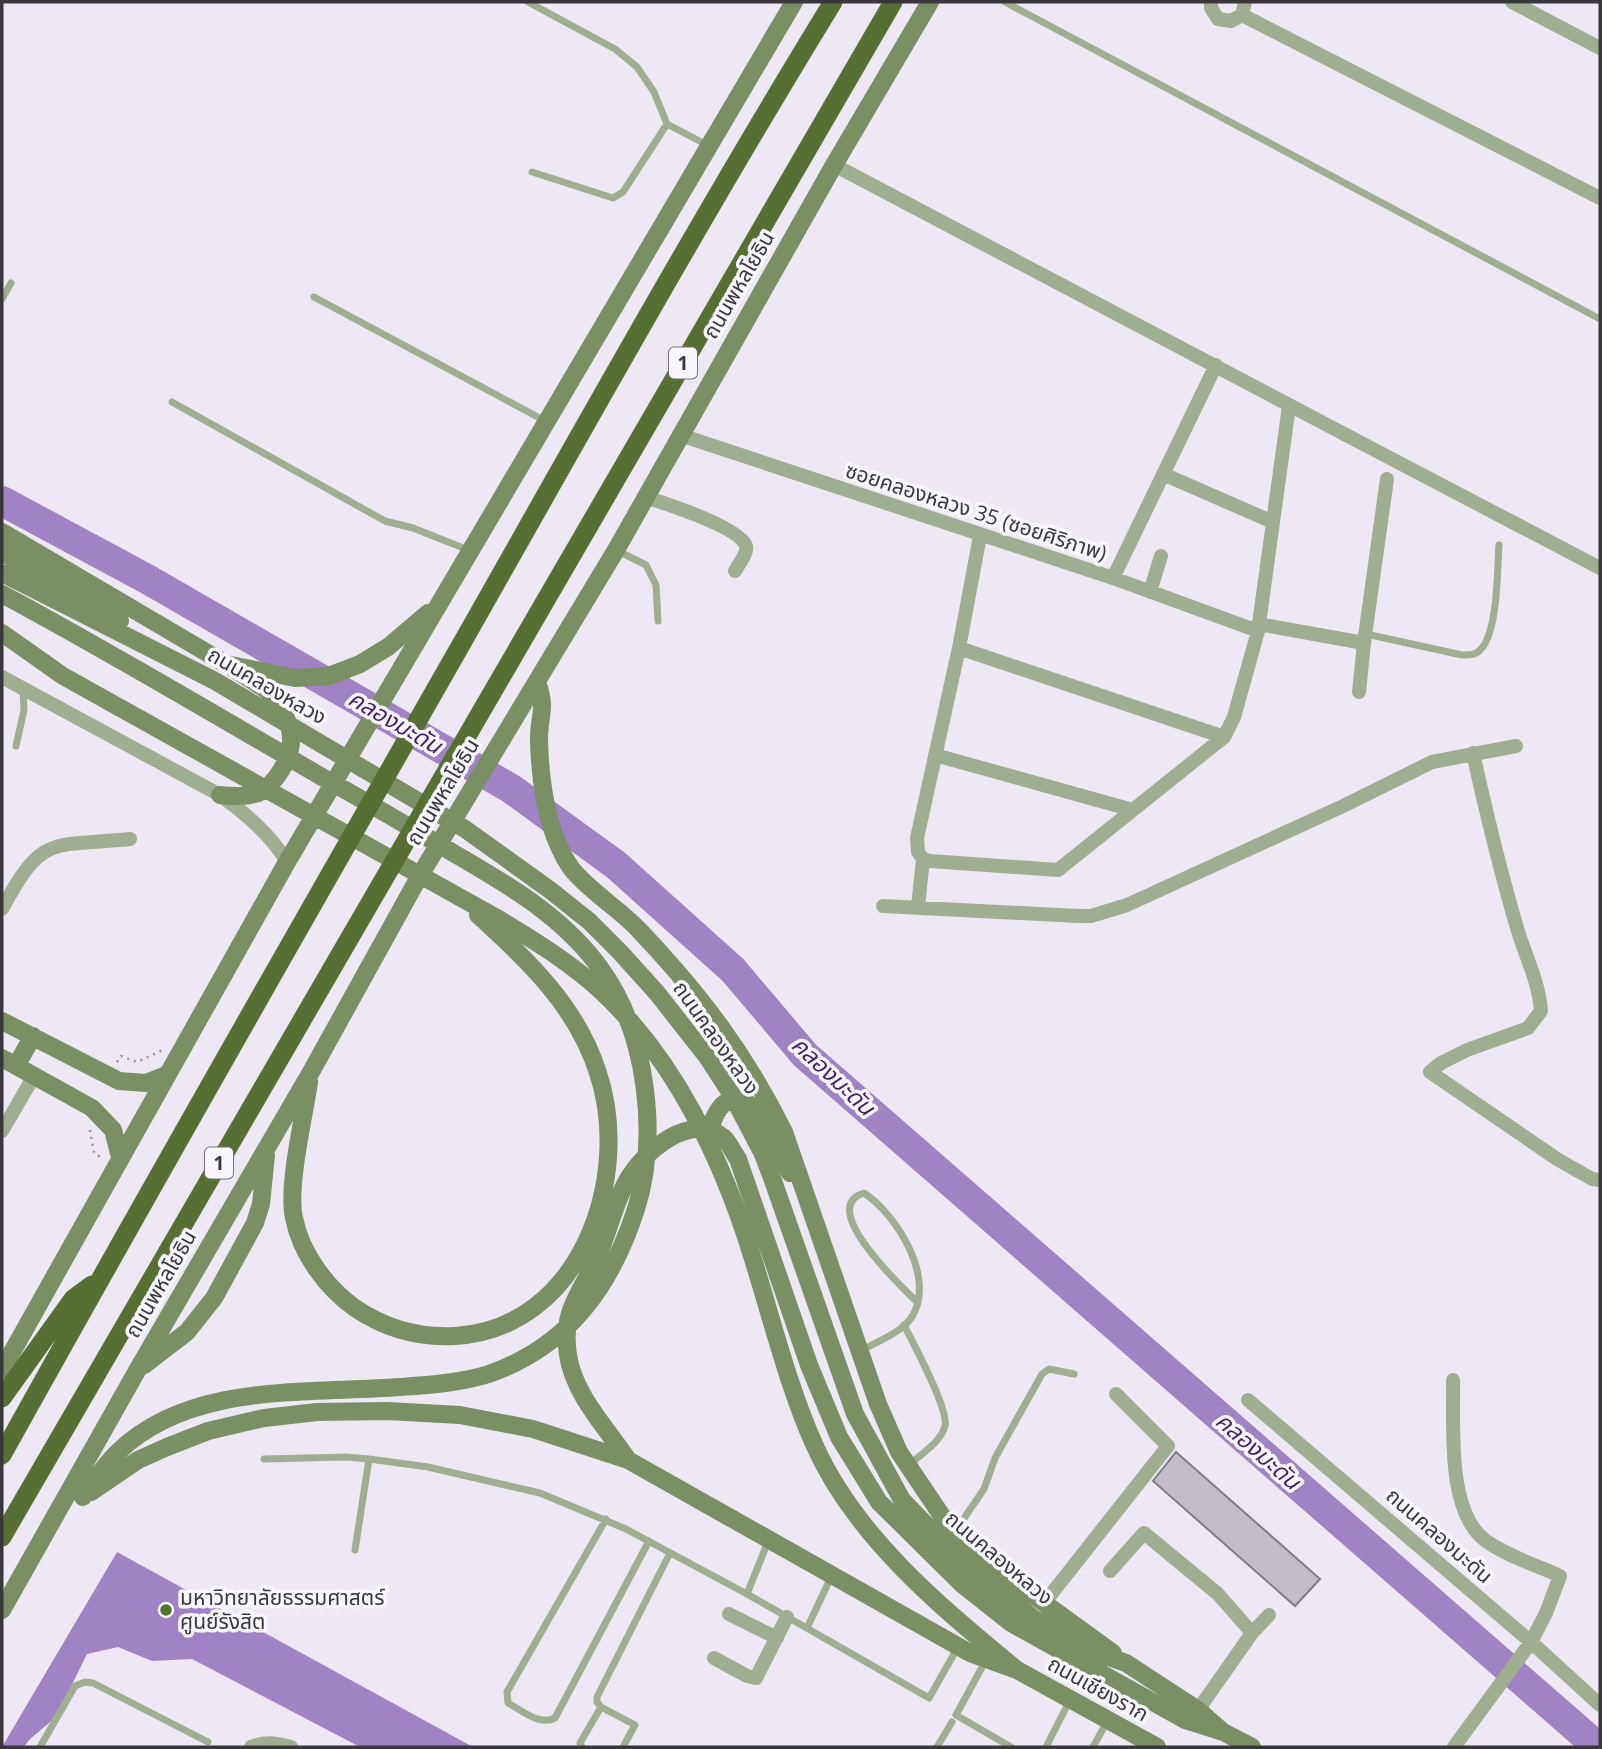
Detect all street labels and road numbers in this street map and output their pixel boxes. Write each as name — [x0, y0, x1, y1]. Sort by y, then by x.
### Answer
street label: ถนนพหลโยธิน — [696, 226, 780, 343]
road number: 1 — [669, 348, 697, 378]
street label: ซอยคลองหลวง 35 (ซอยศิริภาพ) — [842, 456, 1110, 567]
street label: ถนนคลองหลวง — [203, 640, 332, 730]
street label: ถนนพหลโยธิน — [399, 733, 485, 850]
street label: ถนนคลองหลวง — [667, 975, 766, 1100]
road number: 1 — [205, 1148, 233, 1178]
street label: ถนนพหลโยธิน — [118, 1225, 202, 1342]
street label: ถนนคลองมะดัน — [1381, 1481, 1499, 1589]
street label: ถนนคลองหลวง — [940, 1504, 1059, 1611]
street label: ถนนเชียงราก — [1043, 1649, 1154, 1727]

